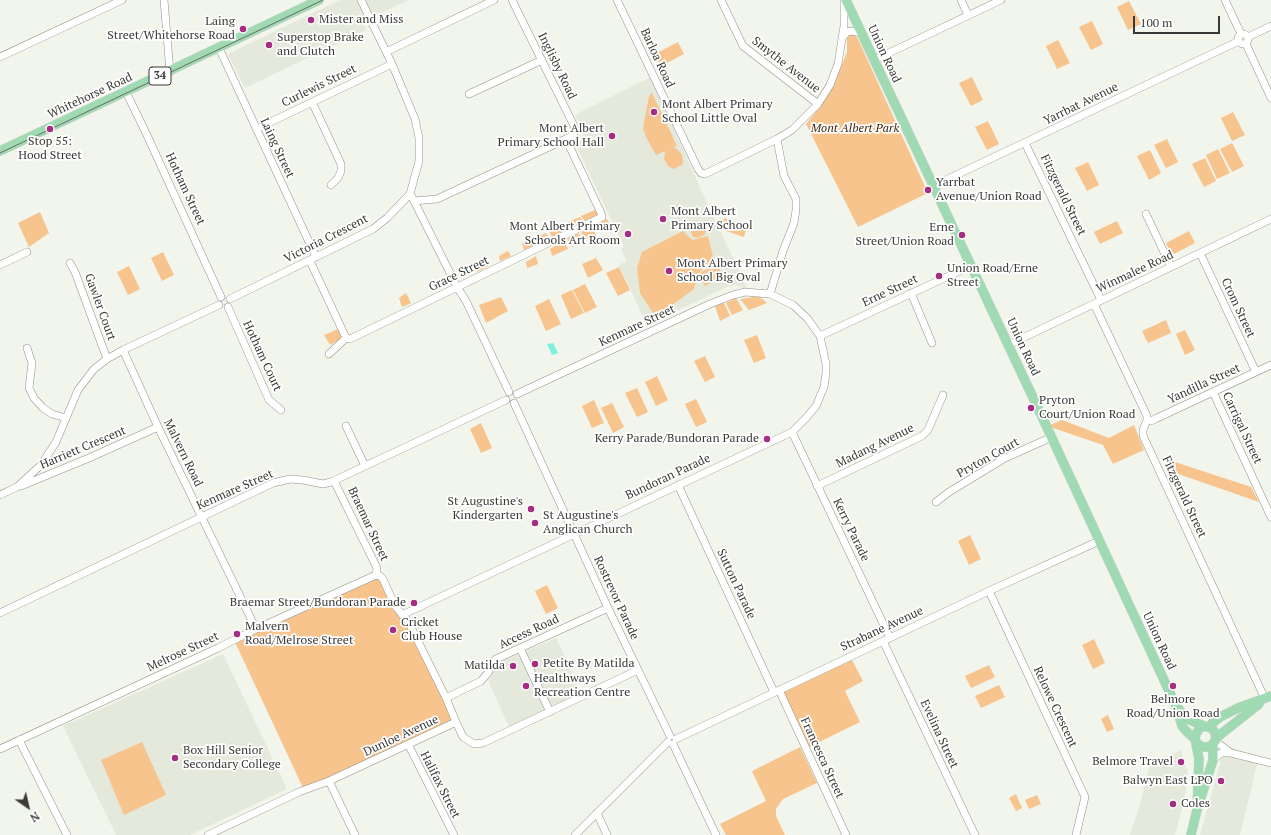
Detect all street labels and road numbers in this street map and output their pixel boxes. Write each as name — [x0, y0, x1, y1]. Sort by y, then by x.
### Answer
street label: Union Road — [864, 23, 904, 85]
street label: Barloa Road — [637, 26, 677, 90]
street label: Inglisby Road — [535, 30, 579, 102]
street label: Smythe Avenue — [749, 34, 823, 96]
street label: Curlewis Street — [279, 62, 359, 110]
road number: 34 — [149, 67, 171, 85]
street label: Whitehorse Road — [45, 70, 135, 122]
street label: Yarrbat Avenue — [1041, 80, 1121, 128]
street label: Laing Street — [257, 116, 297, 180]
street label: Hotham Street — [162, 151, 208, 227]
street label: Fitzgerald Street — [1037, 152, 1089, 238]
street label: Victoria Crescent — [282, 212, 370, 266]
street label: Winmalee Road — [1094, 248, 1176, 296]
street label: Grace Street — [427, 253, 491, 295]
street label: Gawler Court — [81, 272, 119, 342]
street label: Erne Street — [860, 272, 920, 310]
street label: Crom Street — [1218, 276, 1258, 340]
street label: Kenmare Street — [597, 302, 677, 350]
street label: Union Road — [1003, 316, 1043, 378]
street label: Hotham Court — [239, 318, 285, 394]
street label: Yandilla Street — [1165, 361, 1243, 407]
street label: Carrigal Street — [1219, 390, 1265, 466]
street label: Malvern Road — [160, 417, 206, 489]
street label: Madang Avenue — [834, 421, 916, 471]
street label: Harriett Crescent — [38, 423, 128, 473]
street label: Pryton Court — [954, 435, 1022, 481]
street label: Bundoran Parade — [623, 451, 713, 503]
street label: Fitzgerald Street — [1159, 454, 1209, 540]
street label: Kenmare Street — [194, 467, 276, 513]
street label: Braemar Street — [345, 485, 391, 563]
street label: Kerry Parade — [830, 496, 872, 564]
street label: Sutton Parade — [714, 547, 758, 621]
street label: Rostrevor Parade — [590, 554, 642, 642]
street label: Strabane Avenue — [838, 604, 926, 654]
street label: Union Road — [1139, 610, 1179, 672]
street label: Access Road — [497, 612, 561, 652]
street label: Melrose Street — [145, 629, 221, 675]
street label: Relowe Crescent — [1030, 664, 1080, 750]
street label: Evelina Street — [917, 697, 961, 771]
street label: Dunloe Avenue — [361, 712, 441, 760]
street label: Francesca Street — [797, 715, 847, 801]
street label: Halifax Street — [417, 749, 463, 821]

